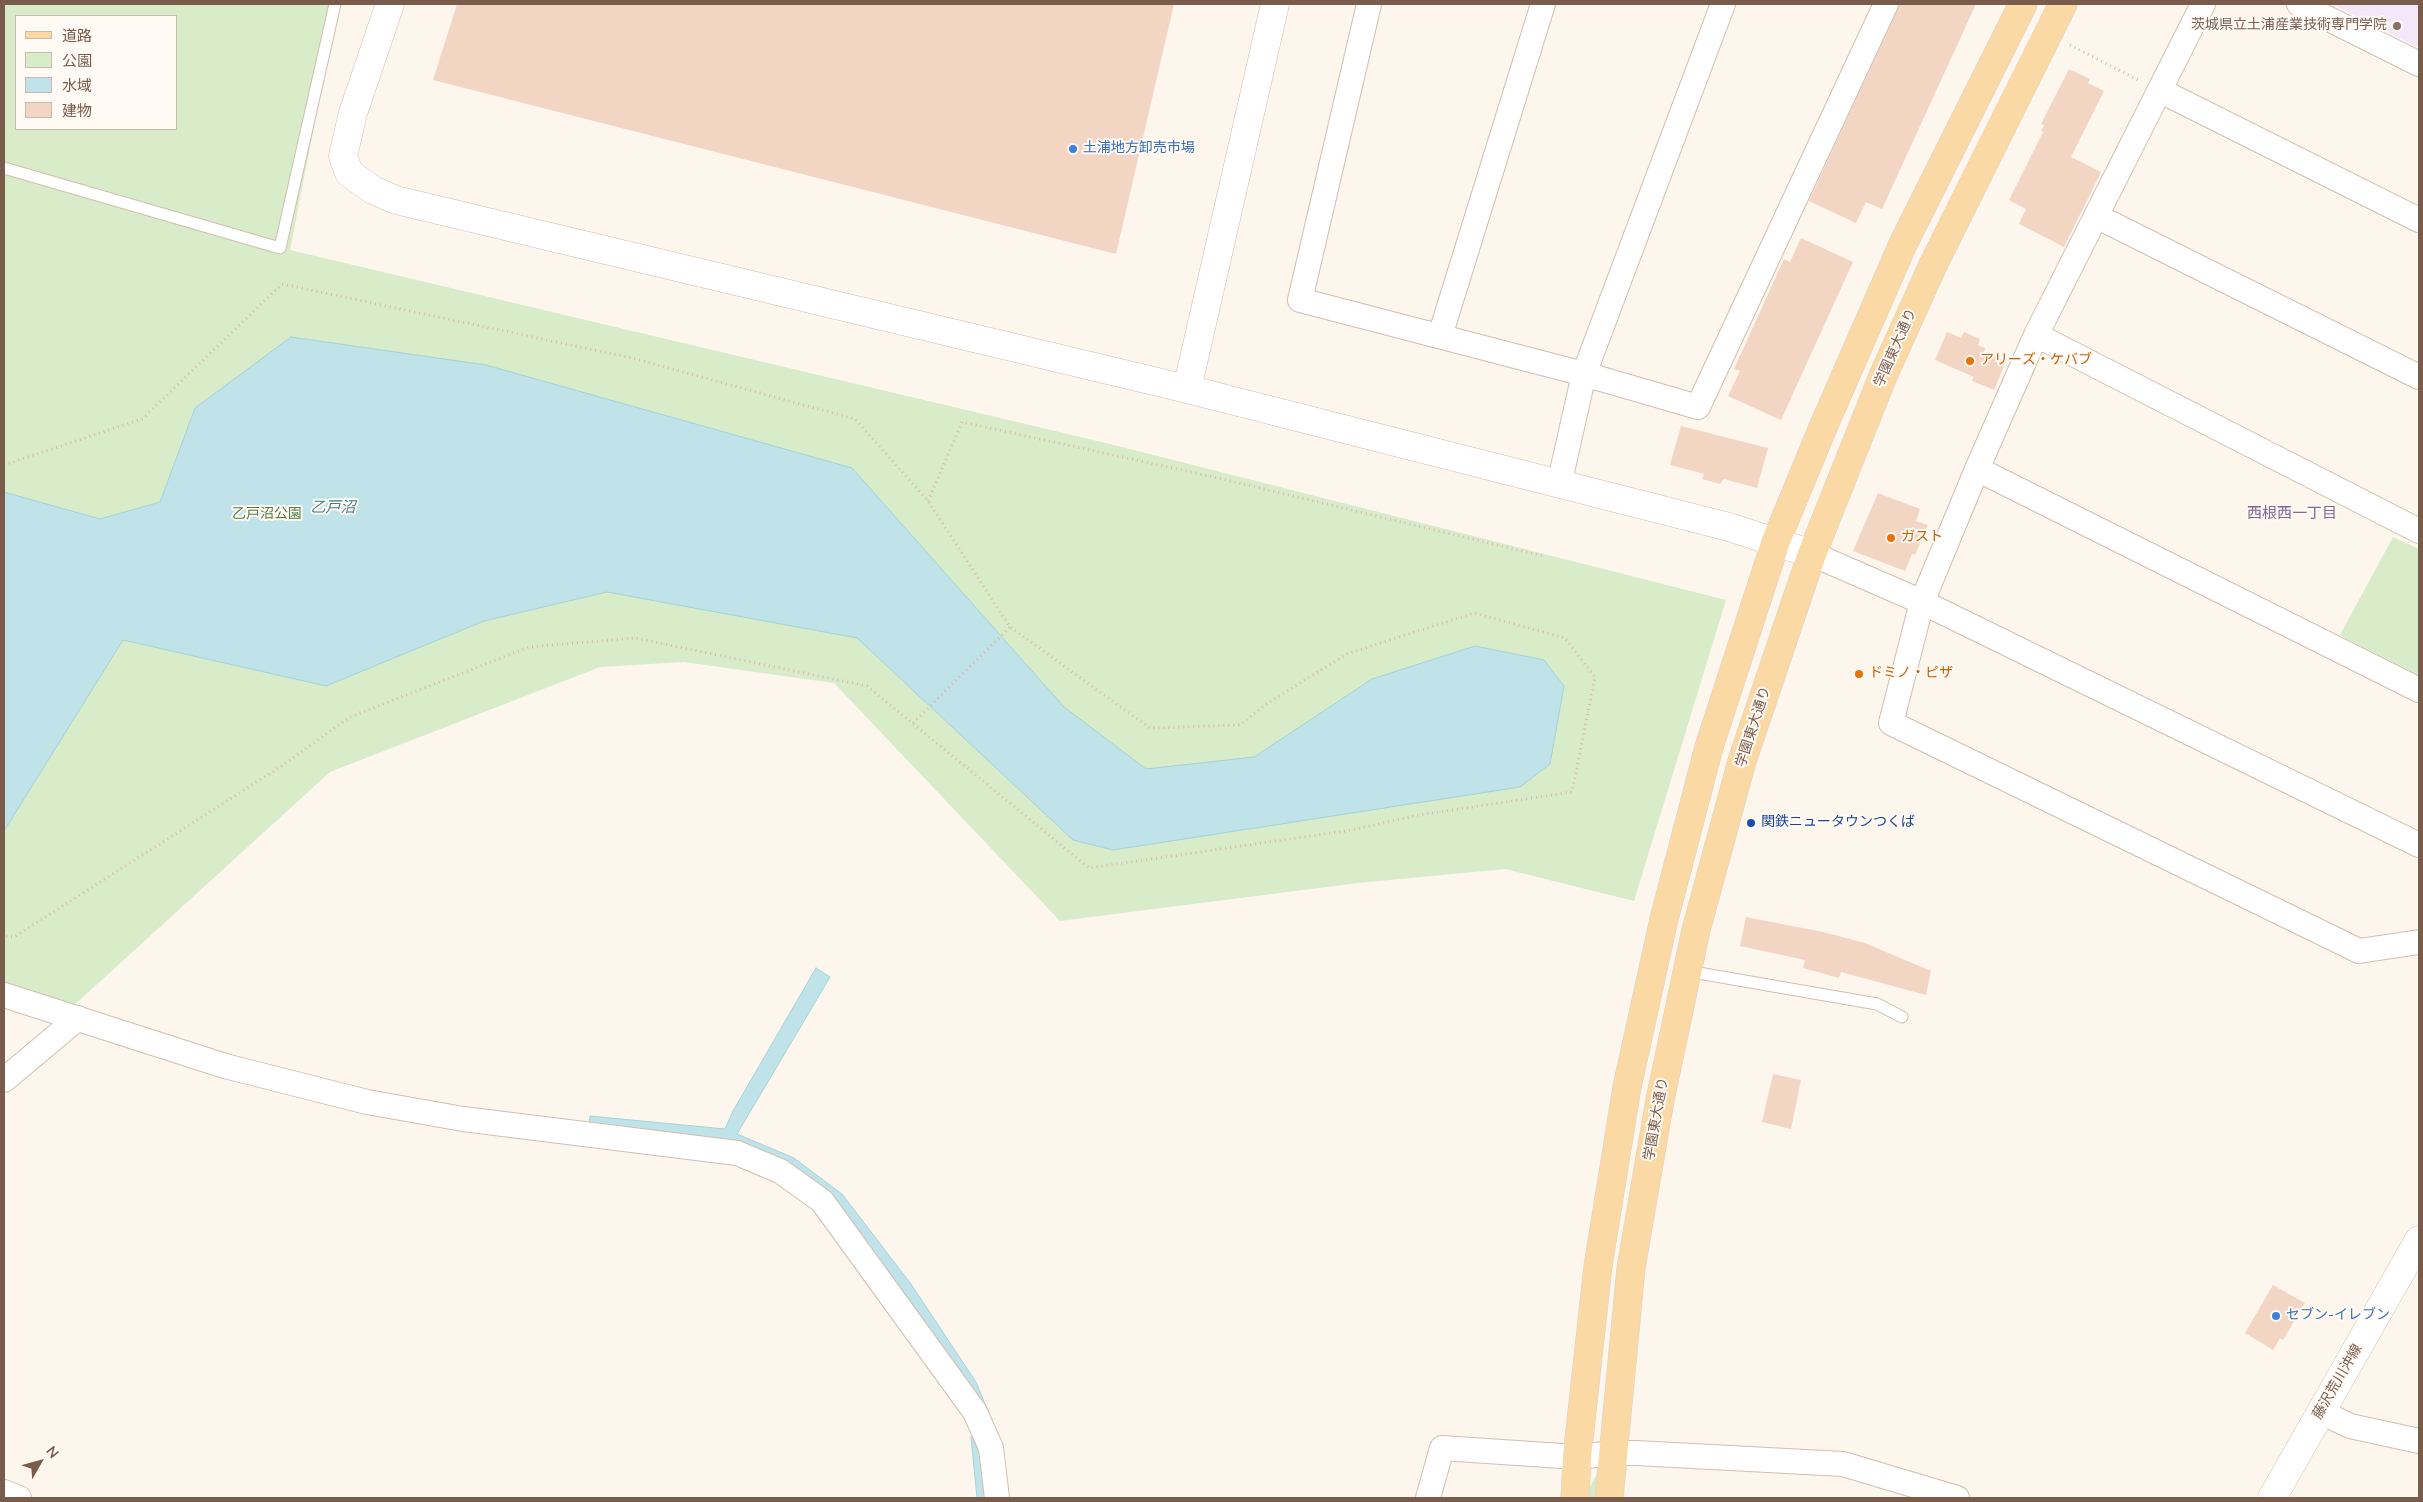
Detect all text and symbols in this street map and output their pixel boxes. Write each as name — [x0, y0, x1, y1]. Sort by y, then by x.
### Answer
legend — [15, 15, 178, 130]
place label: 茨城県立土浦産業技術専門学院 — [2191, 18, 2387, 34]
marker: 茨城県立土浦産業技術専門学院 — [2391, 20, 2403, 32]
text: 道路 — [62, 26, 92, 46]
text: 公園 — [62, 51, 92, 71]
text: 水域 — [62, 76, 92, 96]
text: 建物 — [62, 101, 92, 121]
place label: 土浦地方卸売市場 — [1083, 141, 1195, 157]
marker: 土浦地方卸売市場 — [1067, 143, 1079, 155]
street label: 学園東大通り — [1871, 306, 1921, 390]
place label: アリーズ・ケバブ — [1980, 353, 2092, 369]
marker: アリーズ・ケバブ — [1964, 355, 1976, 367]
water label: 乙戸沼 — [311, 499, 355, 517]
district label: 西根西一丁目 — [2247, 505, 2337, 523]
park label: 乙戸沼公園 — [232, 507, 302, 523]
place label: ガスト — [1901, 530, 1943, 546]
marker: ガスト — [1885, 532, 1897, 544]
place label: ドミノ・ピザ — [1869, 666, 1953, 682]
marker: ドミノ・ピザ — [1853, 668, 1865, 680]
street label: 学園東大通り — [1733, 684, 1775, 770]
place label: 関鉄ニュータウンつくば — [1761, 815, 1915, 831]
marker: 関鉄ニュータウンつくば — [1745, 817, 1757, 829]
street label: 学園東大通り — [1641, 1076, 1673, 1162]
place label: セブン-イレブン — [2286, 1308, 2390, 1324]
marker: セブン-イレブン — [2270, 1310, 2282, 1322]
street label: 藤沢荒川沖線 — [2310, 1341, 2366, 1423]
north arrow — [15, 1437, 65, 1487]
text: N — [41, 1442, 63, 1462]

